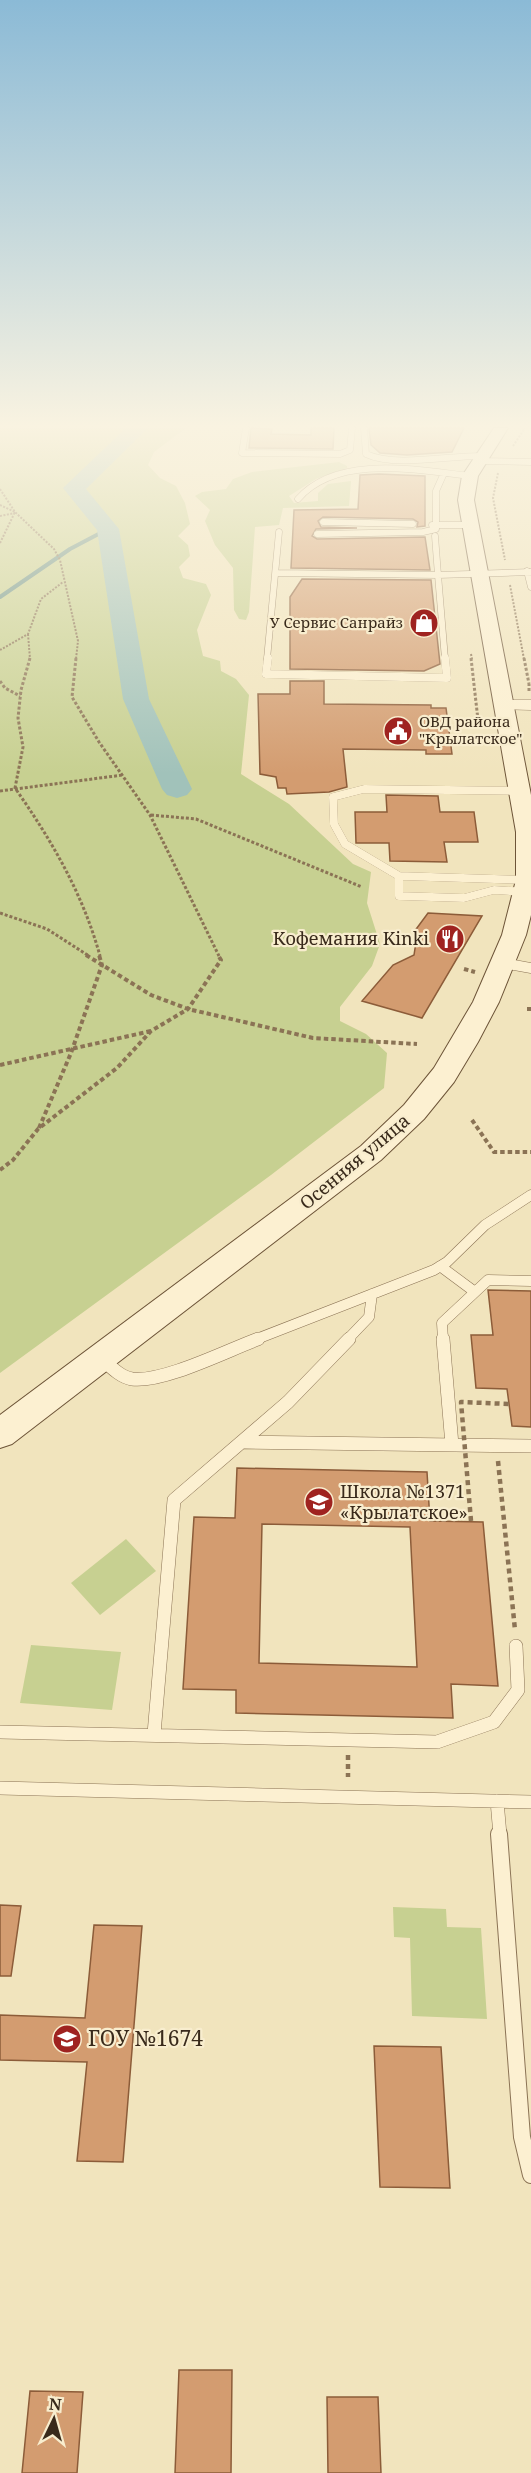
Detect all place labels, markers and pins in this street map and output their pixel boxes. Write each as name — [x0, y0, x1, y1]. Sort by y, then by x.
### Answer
shop icon: У Сервис Санрайз — [408, 607, 440, 639]
place label: У Сервис Санрайз — [270, 612, 403, 632]
place label: ОВД района "Крылатское" — [419, 711, 522, 748]
public building icon: ОВД района "Крылатское" — [382, 715, 414, 747]
restaurant icon: Кофемания Kinki — [434, 923, 466, 955]
place label: Кофемания Kinki — [273, 926, 429, 950]
place label: Школа №1371 «Крылатское» — [340, 1479, 468, 1524]
school or university icon: Школа №1371 «Крылатское» — [303, 1486, 335, 1518]
school or university icon: ГОУ №1674 — [51, 2023, 83, 2055]
place label: ГОУ №1674 — [88, 2024, 203, 2052]

